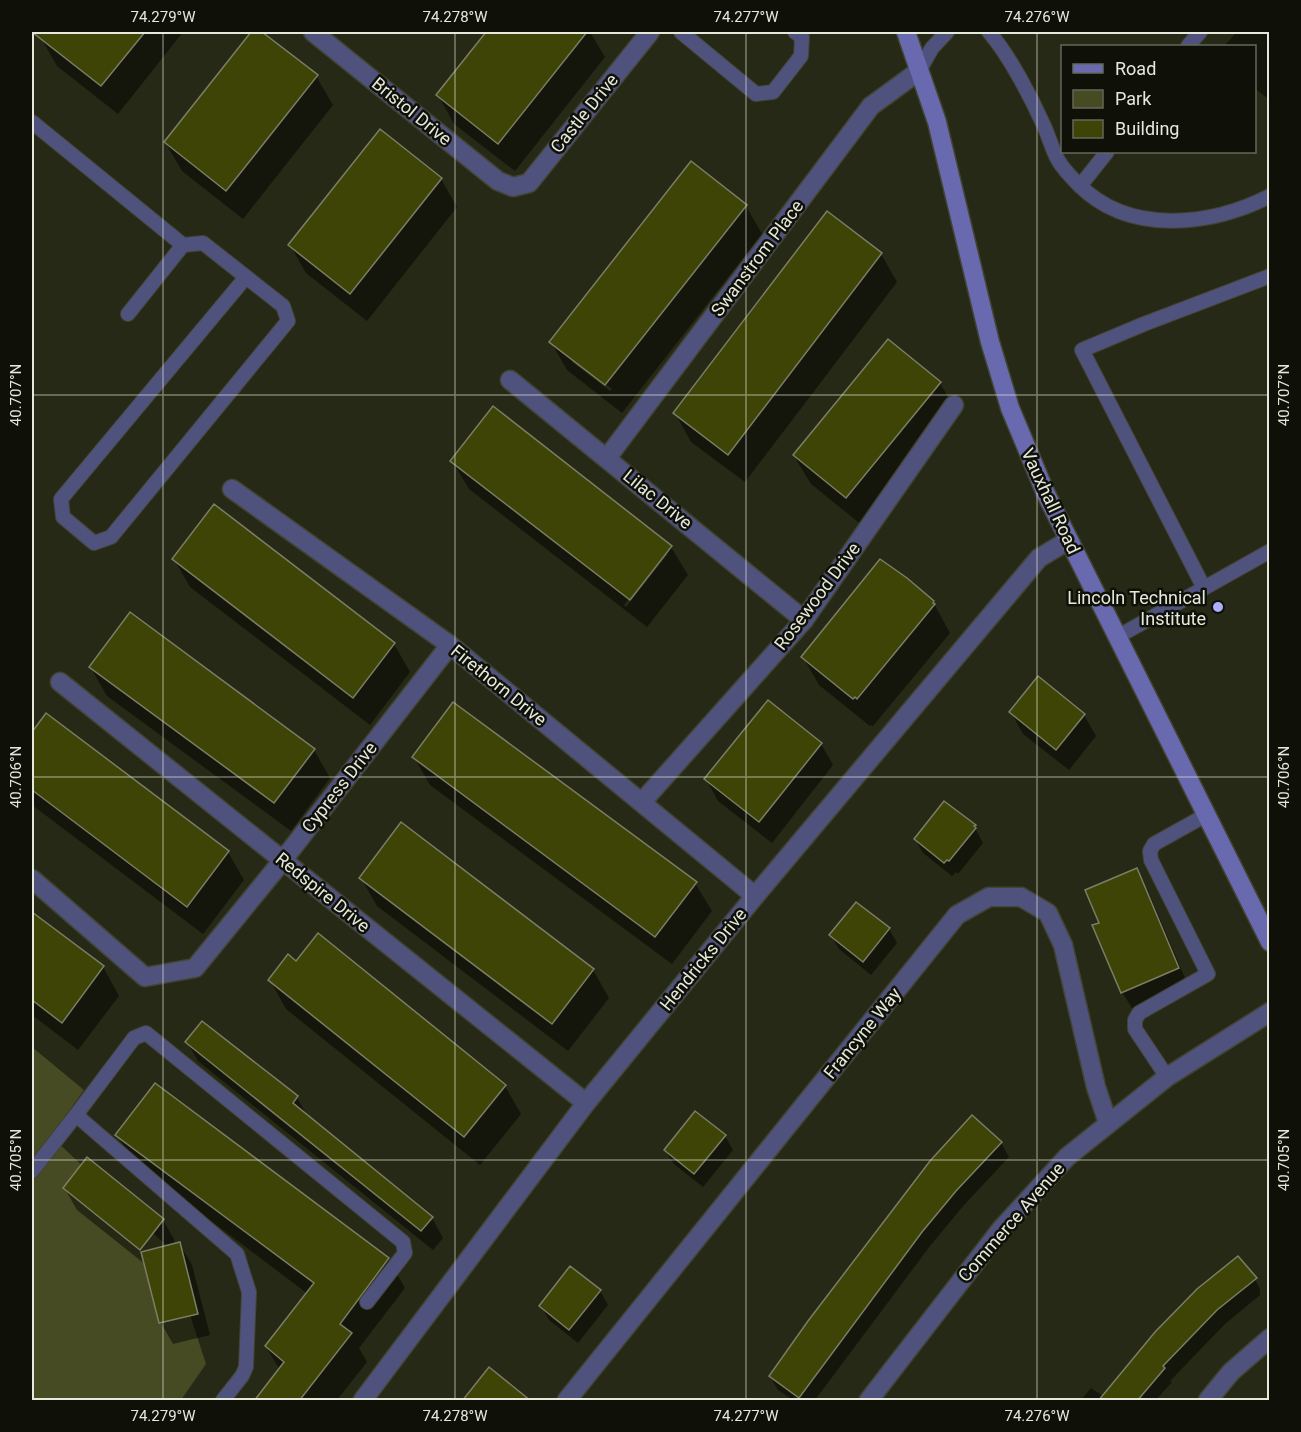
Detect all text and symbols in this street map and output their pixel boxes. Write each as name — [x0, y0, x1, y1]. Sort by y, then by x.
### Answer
text: 74.279°W — [130, 8, 196, 26]
text: 74.278°W — [422, 8, 488, 26]
text: 74.277°W — [713, 8, 779, 26]
text: 74.276°W — [1004, 8, 1070, 26]
legend — [1061, 45, 1256, 153]
text: Road — [1115, 58, 1156, 79]
street label: Castle Drive — [546, 69, 622, 157]
street label: Bristol Drive — [368, 73, 456, 149]
text: Park — [1115, 88, 1152, 109]
text: Building — [1115, 118, 1179, 139]
street label: Swanstrom Place — [706, 196, 808, 320]
text: 40.707°N — [7, 364, 25, 426]
text: 40.707°N — [1275, 364, 1293, 426]
street label: Vauxhall Road — [1017, 445, 1085, 557]
street label: Lilac Drive — [619, 465, 697, 533]
street label: Rosewood Drive — [770, 538, 864, 654]
place label: Lincoln Technical Institute — [1067, 587, 1206, 629]
marker: Lincoln Technical Institute — [1211, 600, 1225, 614]
street label: Firethorn Drive — [447, 640, 551, 730]
street label: Cypress Drive — [297, 737, 381, 837]
text: 40.706°N — [7, 746, 25, 808]
text: 40.706°N — [1275, 746, 1293, 808]
street label: Redspire Drive — [272, 848, 374, 936]
street label: Hendricks Drive — [655, 904, 751, 1014]
street label: Francyne Way — [819, 983, 905, 1083]
text: 40.705°N — [7, 1129, 25, 1191]
text: 40.705°N — [1275, 1129, 1293, 1191]
street label: Commerce Avenue — [953, 1158, 1069, 1286]
text: 74.279°W — [130, 1407, 196, 1425]
text: 74.278°W — [422, 1407, 488, 1425]
text: 74.277°W — [713, 1407, 779, 1425]
text: 74.276°W — [1004, 1407, 1070, 1425]

